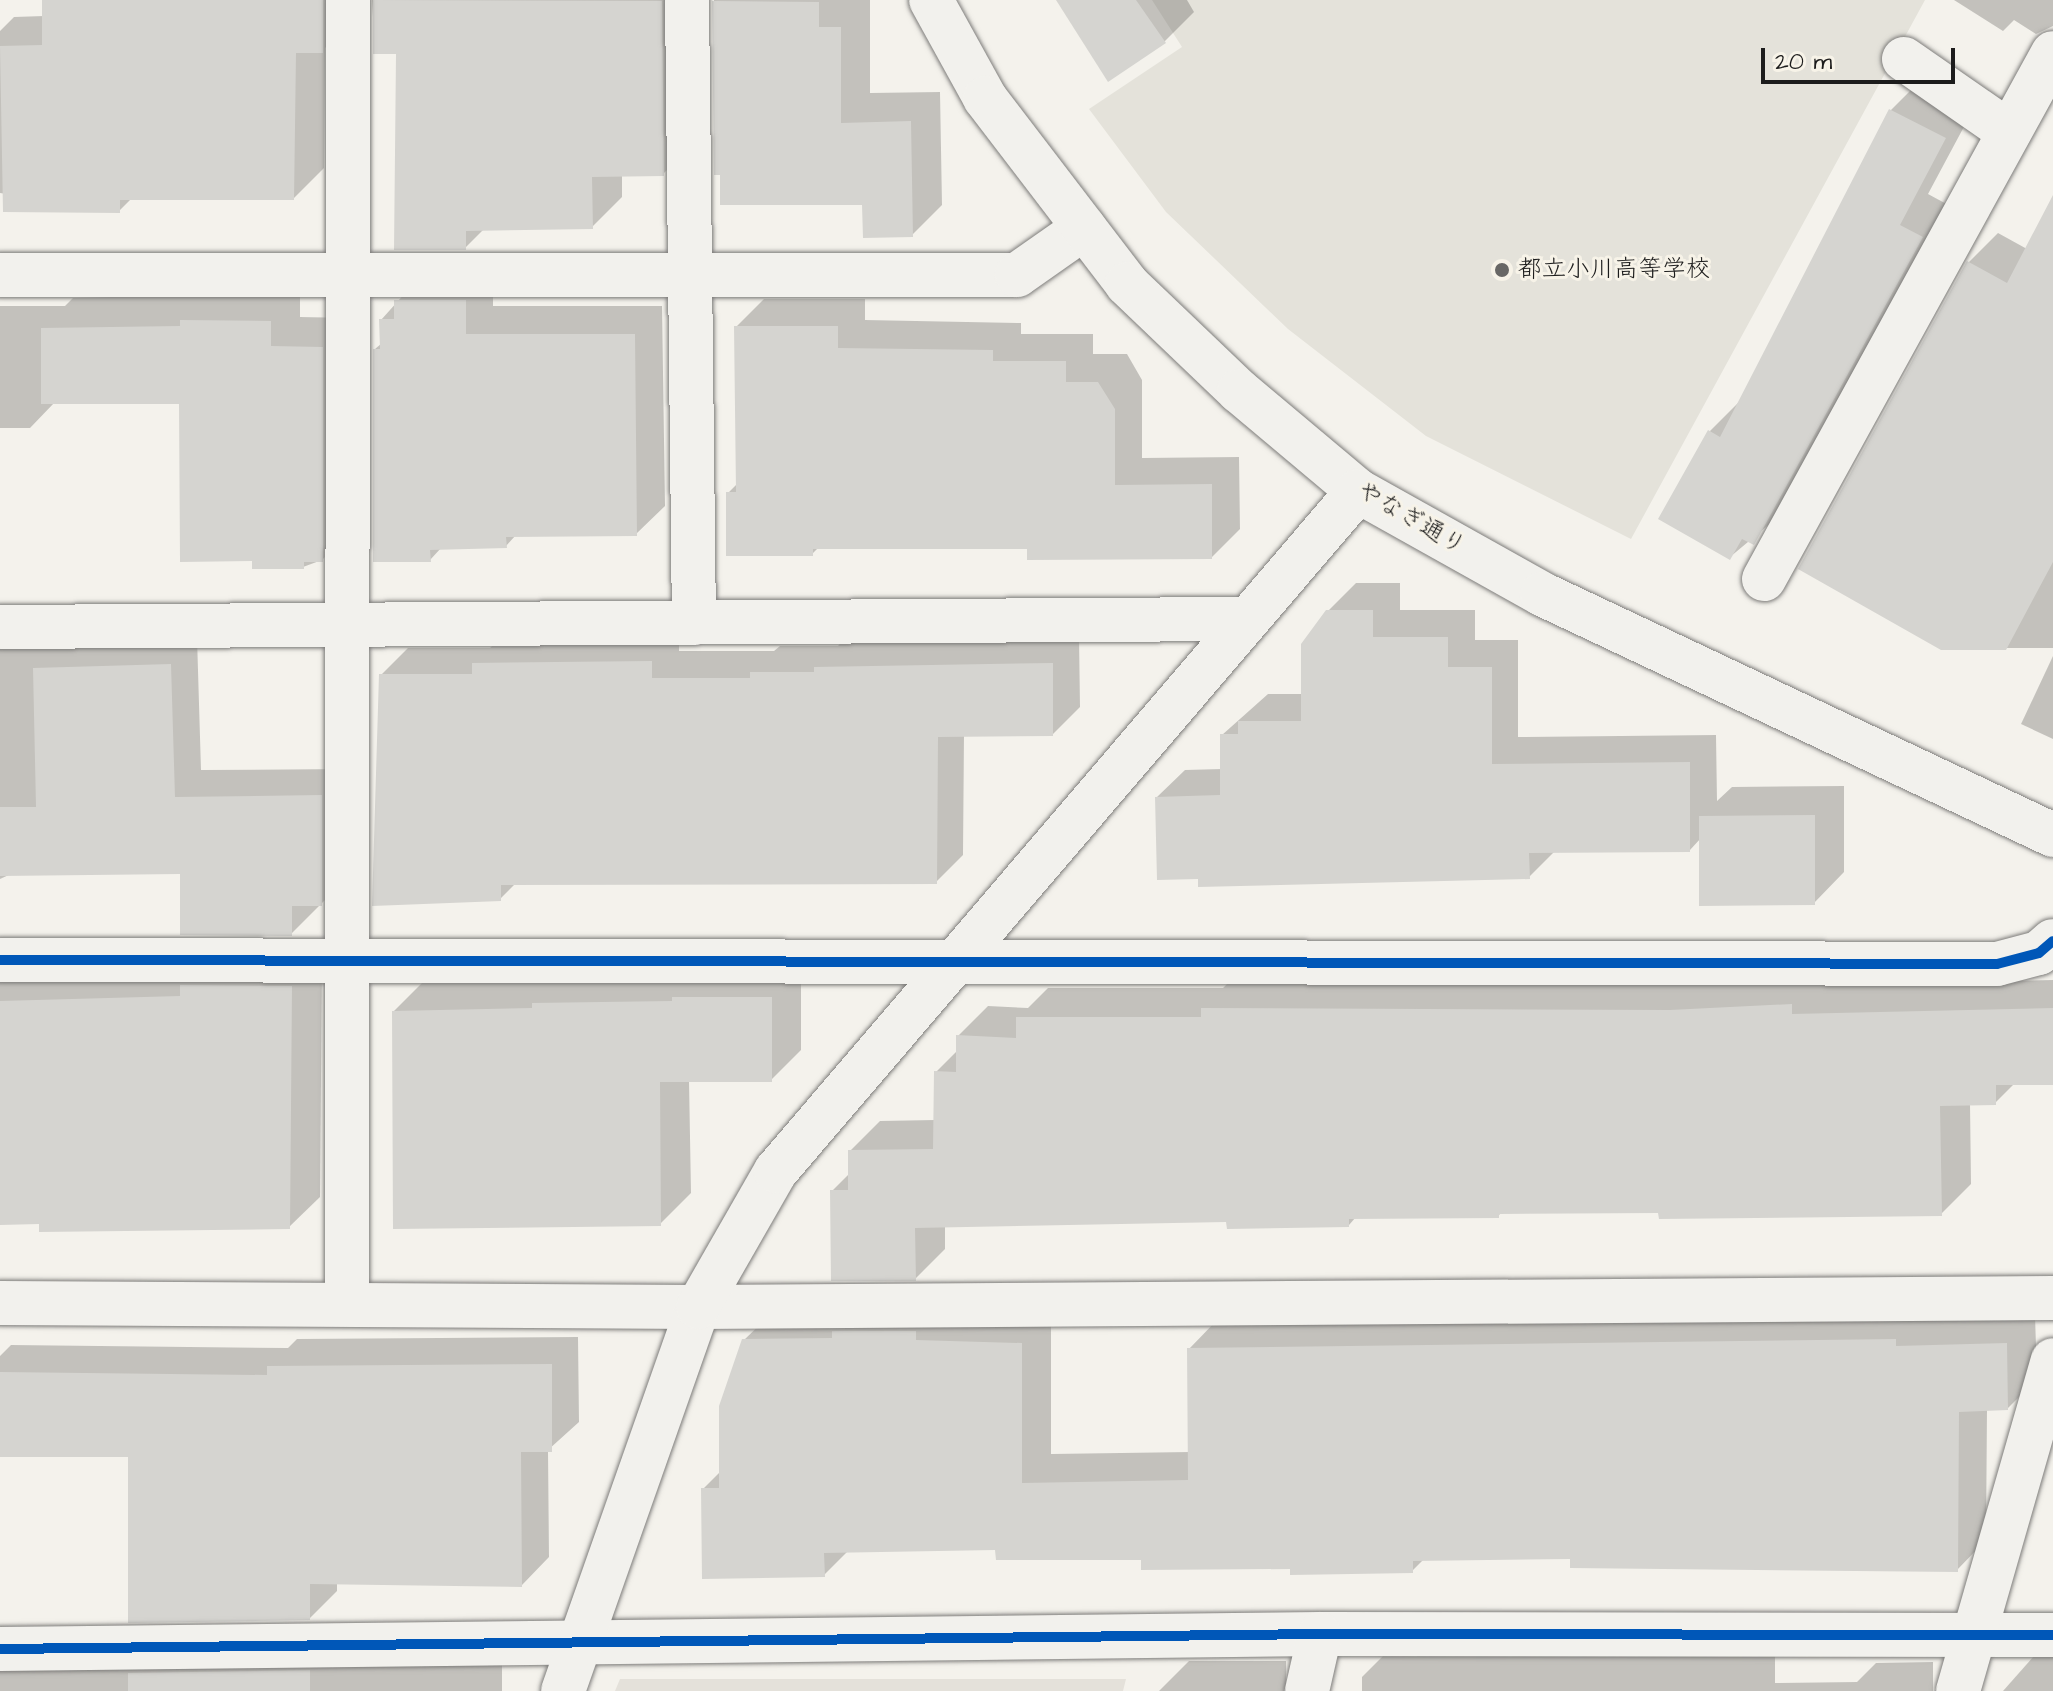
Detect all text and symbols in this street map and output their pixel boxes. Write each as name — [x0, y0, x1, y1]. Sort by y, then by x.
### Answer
scale bar — [1765, 32, 1959, 82]
text: 20 m — [1775, 45, 1832, 79]
place label: 都立小川高等学校 — [1518, 256, 1710, 284]
marker: 都立小川高等学校 — [1493, 261, 1511, 279]
street label: やなぎ通り — [1352, 477, 1470, 561]

